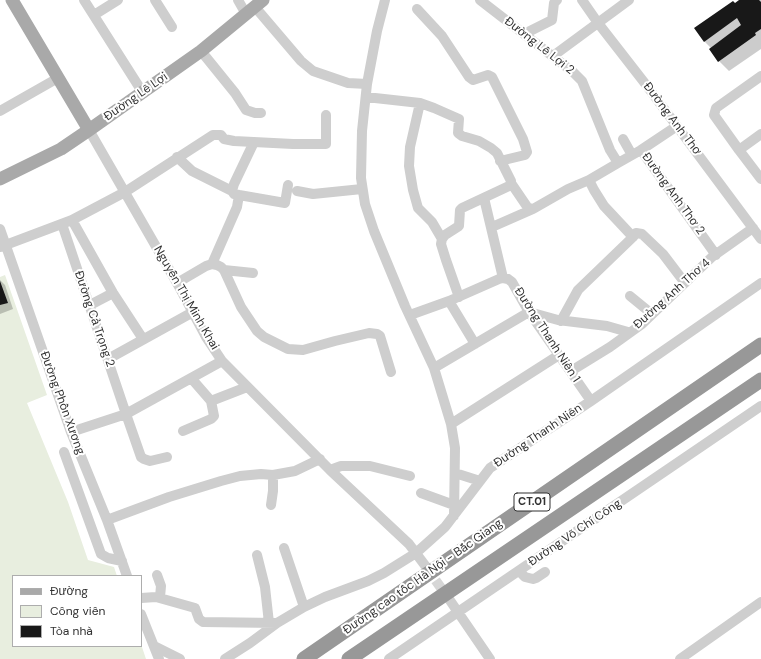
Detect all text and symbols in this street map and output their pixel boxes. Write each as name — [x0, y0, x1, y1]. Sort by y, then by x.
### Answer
street label: Đường Lê Lợi 2 — [501, 14, 577, 78]
street label: Đường Lê Lợi — [101, 70, 171, 124]
street label: Đường Anh Thơ — [640, 80, 704, 158]
street label: Đường Anh Thơ 2 — [638, 150, 708, 238]
street label: Nguyễn Thị Minh Khai — [150, 243, 222, 353]
street label: Đường Anh Thơ 4 — [631, 256, 713, 332]
street label: Đường Cả Trọng 2 — [71, 269, 117, 369]
street label: Đường Thanh Niên 1 — [511, 285, 583, 385]
street label: Đường Phồn Xương — [37, 349, 87, 457]
street label: Đường Thanh Niên — [491, 401, 585, 471]
road number: CT.01 — [514, 493, 550, 511]
street label: Đường Võ Chí Công — [526, 496, 624, 570]
street label: Đường cao tốc Hà Nội - Bắc Giang — [341, 516, 505, 638]
legend — [12, 575, 142, 647]
text: Đường — [50, 583, 88, 599]
text: Công viên — [50, 603, 105, 619]
text: Tòa nhà — [50, 623, 93, 639]

